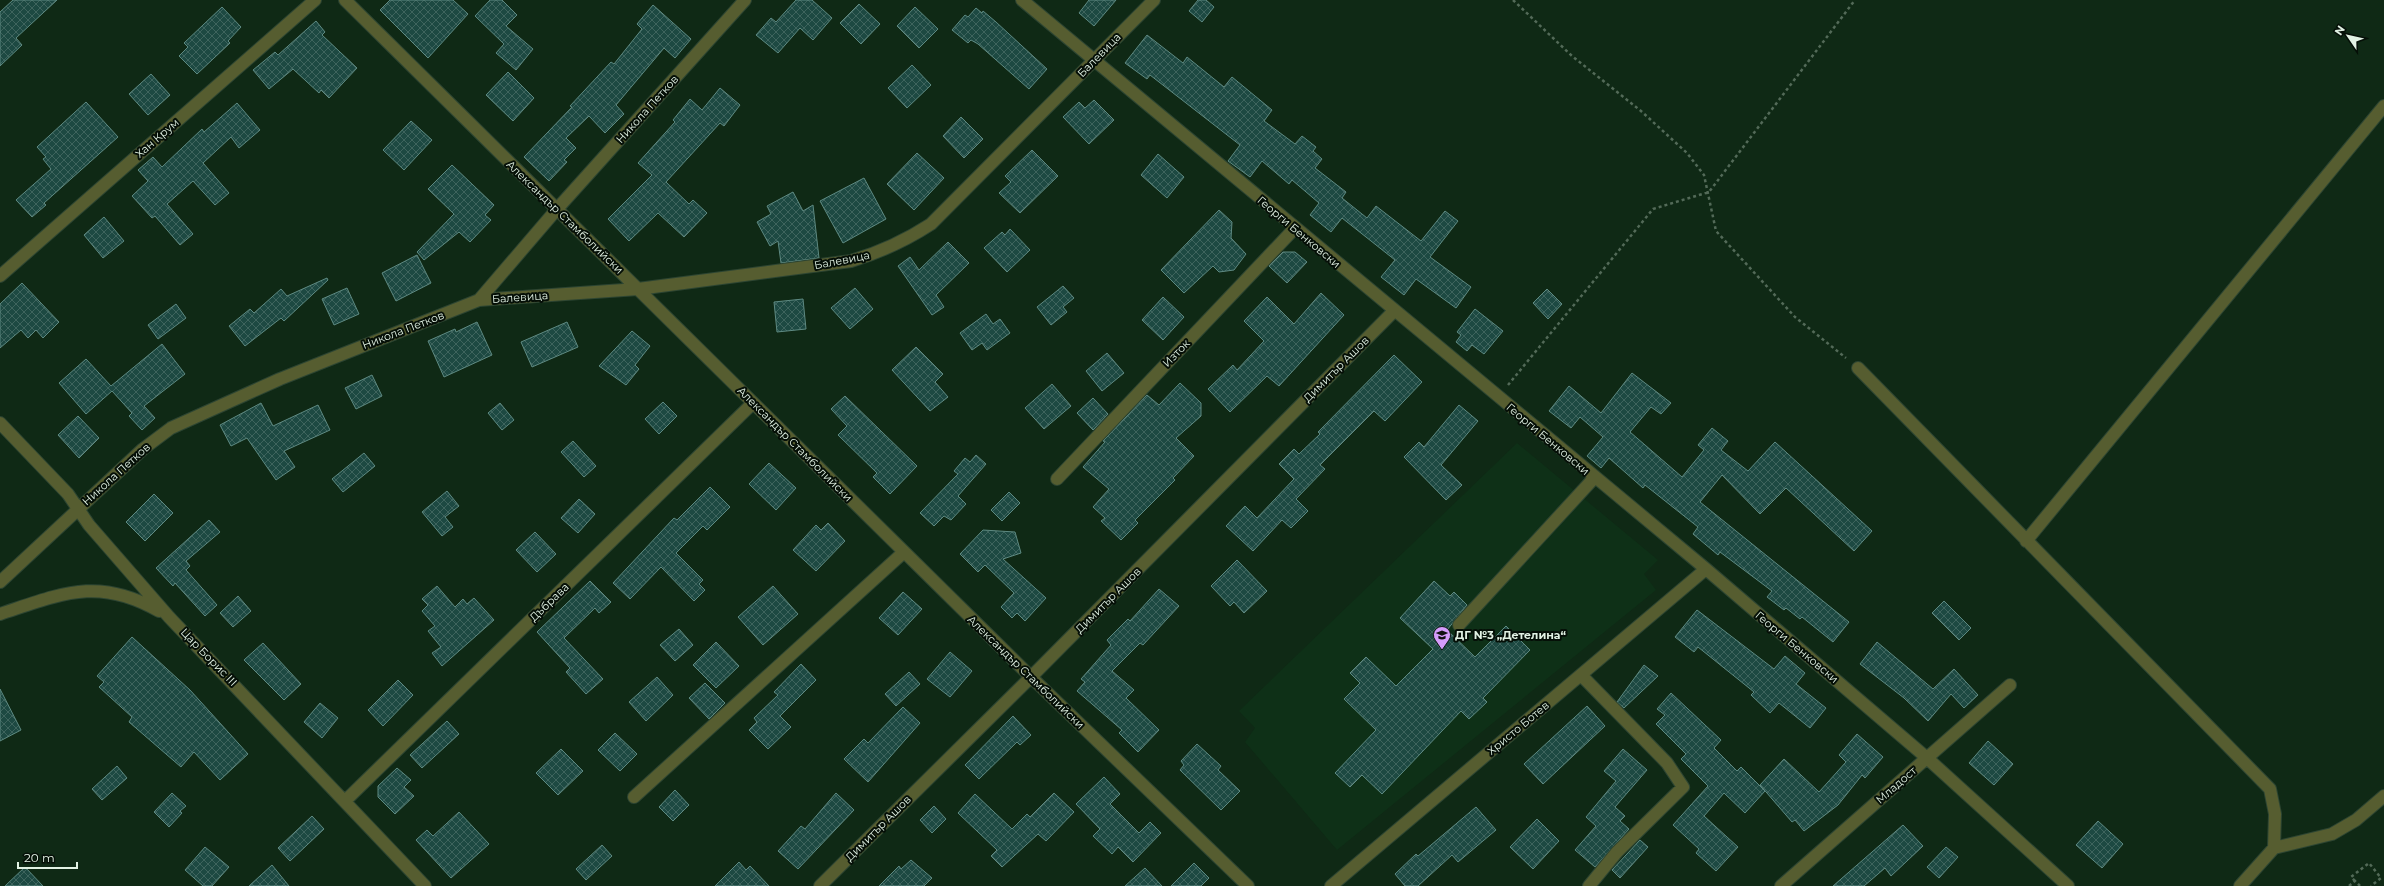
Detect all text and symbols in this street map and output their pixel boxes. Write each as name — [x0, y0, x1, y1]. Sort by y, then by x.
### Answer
north arrow — [2328, 16, 2368, 56]
text: N — [2331, 23, 2348, 38]
street label: Балевица — [1074, 30, 1124, 80]
street label: Никола Петков — [613, 72, 681, 146]
street label: Хан Крум — [132, 115, 182, 161]
street label: Александър Стамболийски — [504, 157, 626, 277]
street label: Георги Бенковски — [1255, 193, 1343, 271]
street label: Балевица — [813, 248, 871, 272]
street label: Балевица — [491, 288, 549, 306]
street label: Никола Петков — [360, 308, 446, 352]
street label: Димитър Ашов — [1300, 333, 1372, 405]
street label: Изток — [1159, 336, 1193, 370]
street label: Александър Стамболийски — [735, 384, 855, 504]
street label: Георги Бенковски — [1504, 400, 1592, 478]
street label: Никола Петков — [79, 440, 153, 508]
street label: Димитър Ашов — [1072, 564, 1144, 636]
street label: Дъбрава — [526, 580, 572, 624]
street label: Георги Бенковски — [1753, 608, 1841, 686]
street label: Александър Стамболийски — [965, 612, 1087, 732]
street label: Цар Борис III — [178, 625, 240, 689]
school or university icon: ДГ №3 „Детелина“ — [1432, 625, 1452, 650]
place label: ДГ №3 „Детелина“ — [1455, 628, 1566, 642]
street label: Христо Ботев — [1484, 698, 1552, 758]
street label: Младост — [1873, 763, 1920, 806]
street label: Димитър Ашов — [842, 792, 914, 864]
scale bar — [18, 844, 77, 870]
text: 20 m — [24, 850, 55, 865]

